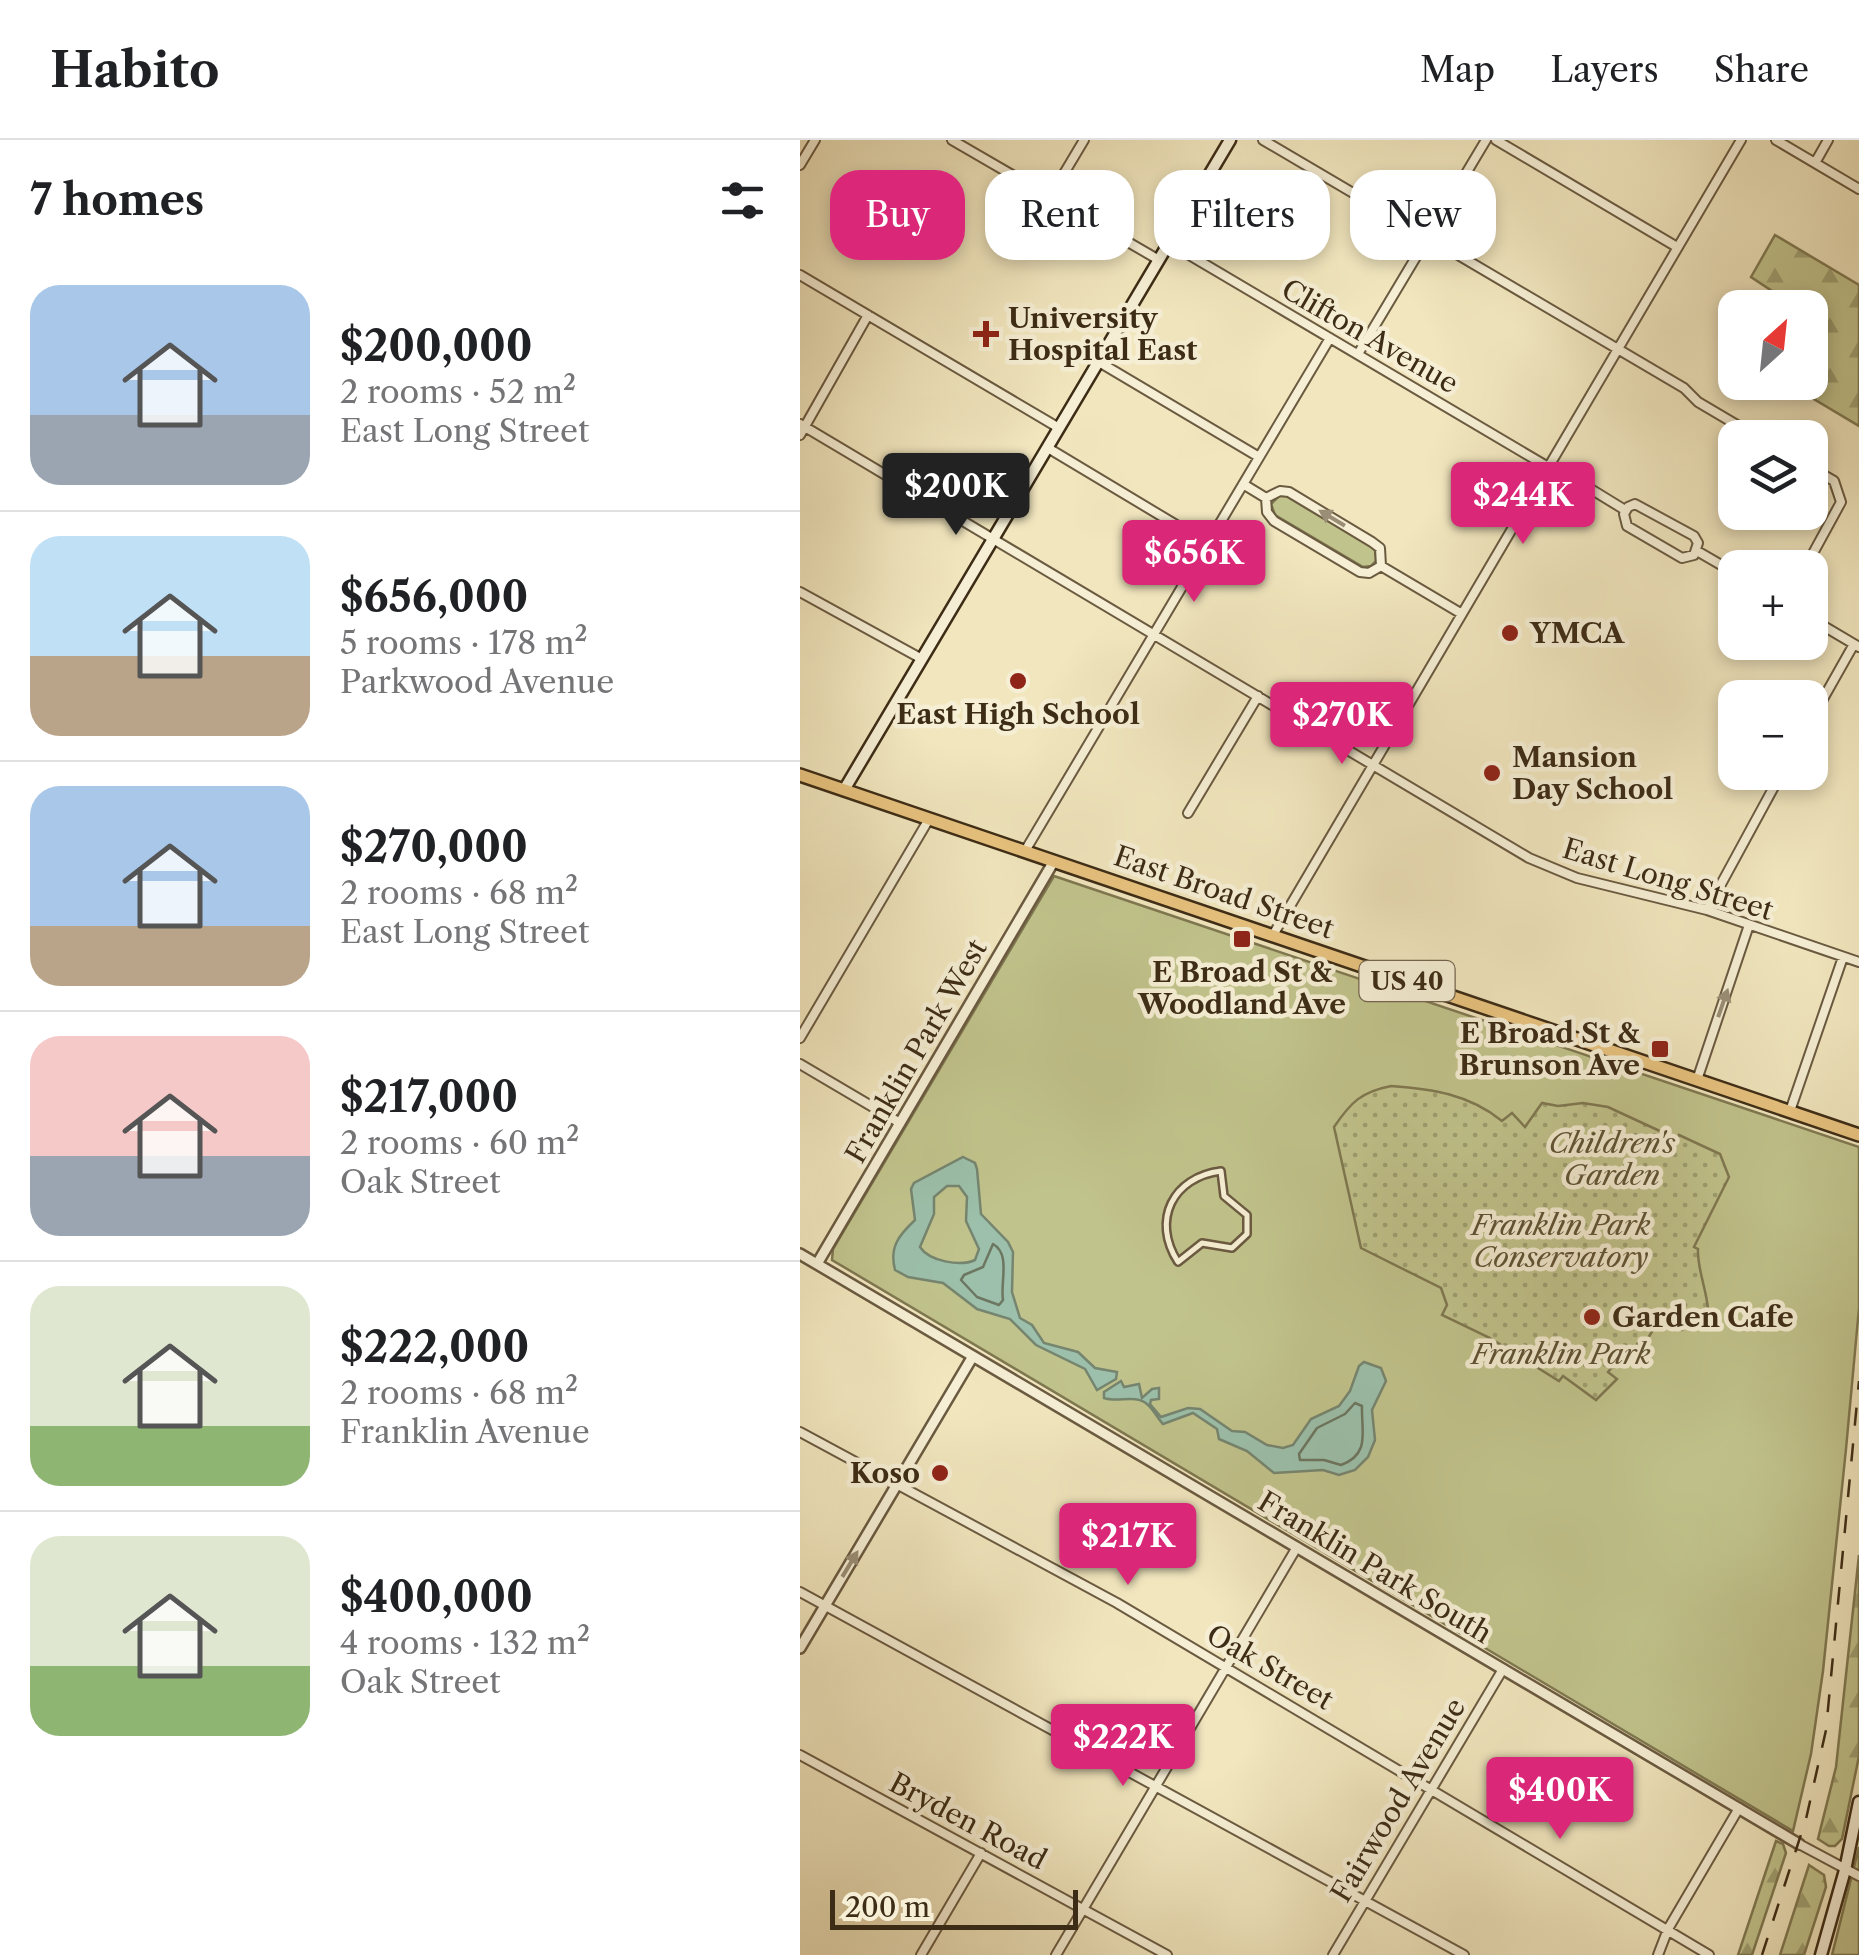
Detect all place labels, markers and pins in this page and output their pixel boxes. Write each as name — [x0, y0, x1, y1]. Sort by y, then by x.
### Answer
place label: University Hospital East — [1008, 301, 1198, 367]
marker: University Hospital East — [973, 321, 999, 347]
pin: $200K — [886, 453, 1026, 538]
pin: $244K — [1453, 462, 1593, 547]
pin: $656K — [1124, 520, 1264, 605]
place label: YMCA — [1529, 616, 1626, 650]
marker: YMCA — [1499, 622, 1521, 644]
marker: East High School — [1007, 670, 1029, 692]
pin: $270K — [1272, 682, 1412, 767]
place label: East High School — [896, 697, 1140, 731]
place label: Mansion Day School — [1512, 740, 1673, 806]
marker: Mansion Day School — [1481, 762, 1503, 784]
marker: E Broad St & Woodland Ave — [1231, 928, 1253, 950]
place label: E Broad St & Woodland Ave — [1137, 955, 1346, 1021]
place label: E Broad St & Brunson Ave — [1459, 1016, 1641, 1082]
marker: E Broad St & Brunson Ave — [1649, 1038, 1671, 1060]
place label: Garden Cafe — [1612, 1300, 1794, 1334]
marker: Garden Cafe — [1581, 1306, 1603, 1328]
place label: Koso — [850, 1456, 920, 1490]
marker: Koso — [929, 1462, 951, 1484]
pin: $217K — [1058, 1503, 1198, 1588]
pin: $222K — [1053, 1704, 1193, 1789]
pin: $400K — [1490, 1757, 1630, 1842]

